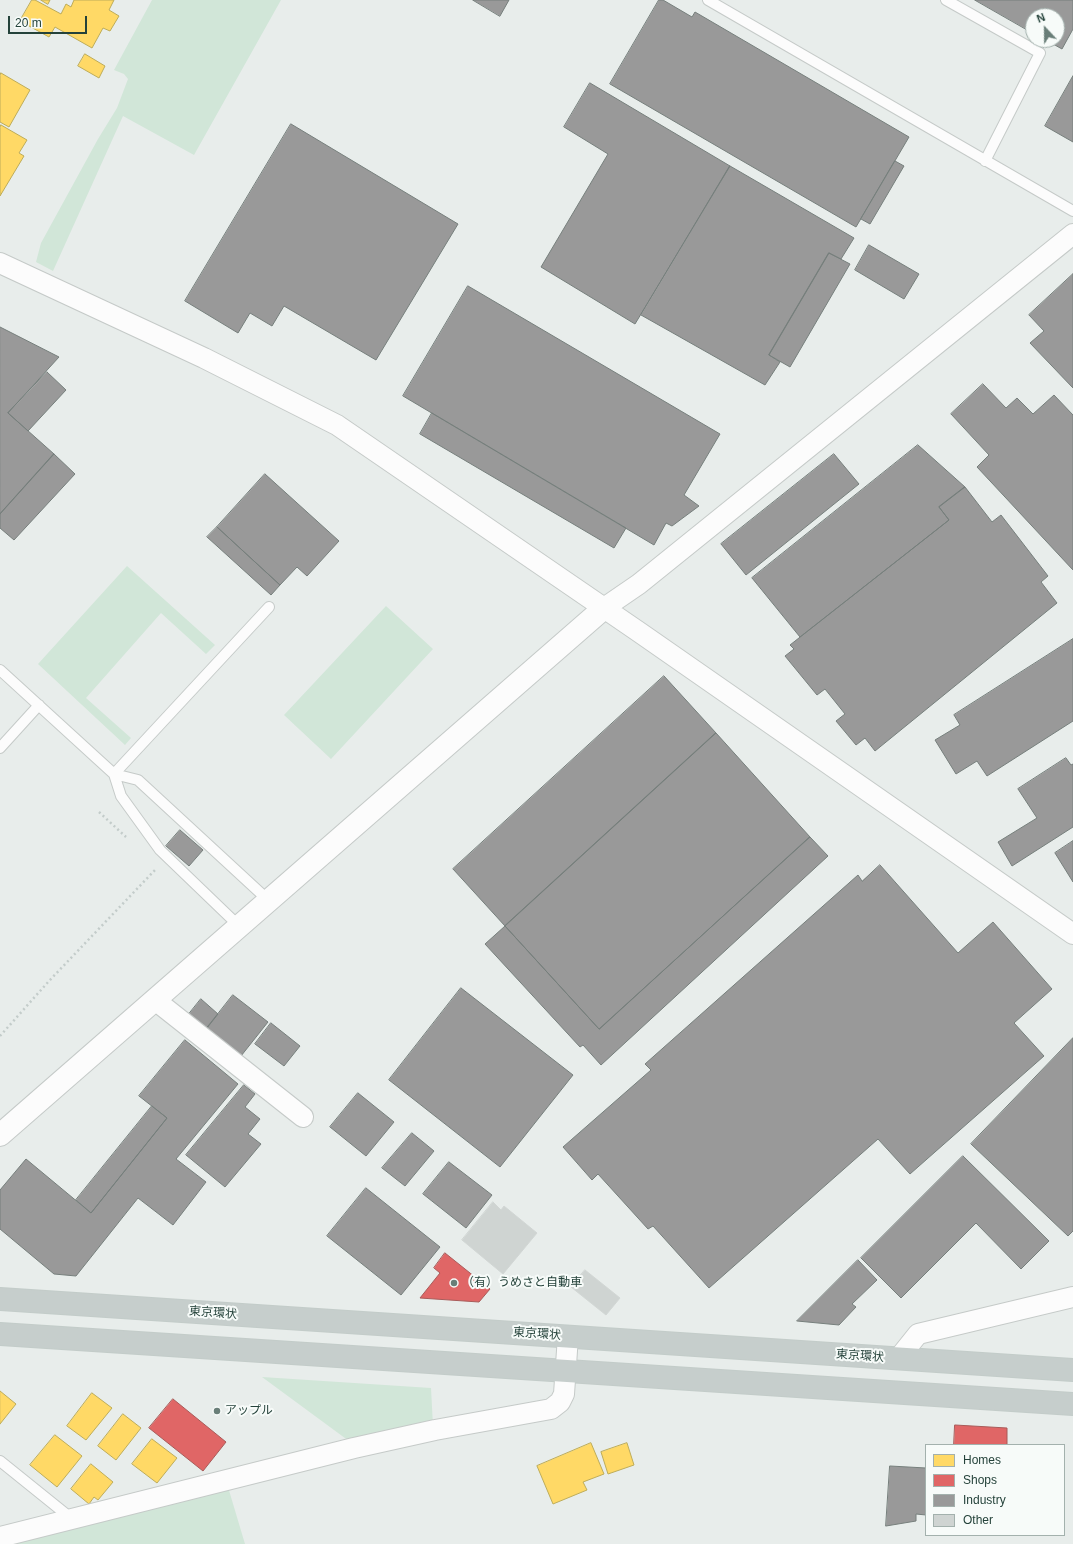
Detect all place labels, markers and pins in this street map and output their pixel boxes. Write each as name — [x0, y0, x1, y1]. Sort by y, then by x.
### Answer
place label: （有）うめさと自動車 — [462, 1276, 582, 1290]
marker: （有）うめさと自動車 — [449, 1278, 459, 1288]
place label: アップル — [225, 1404, 273, 1418]
marker: アップル — [212, 1406, 222, 1416]

